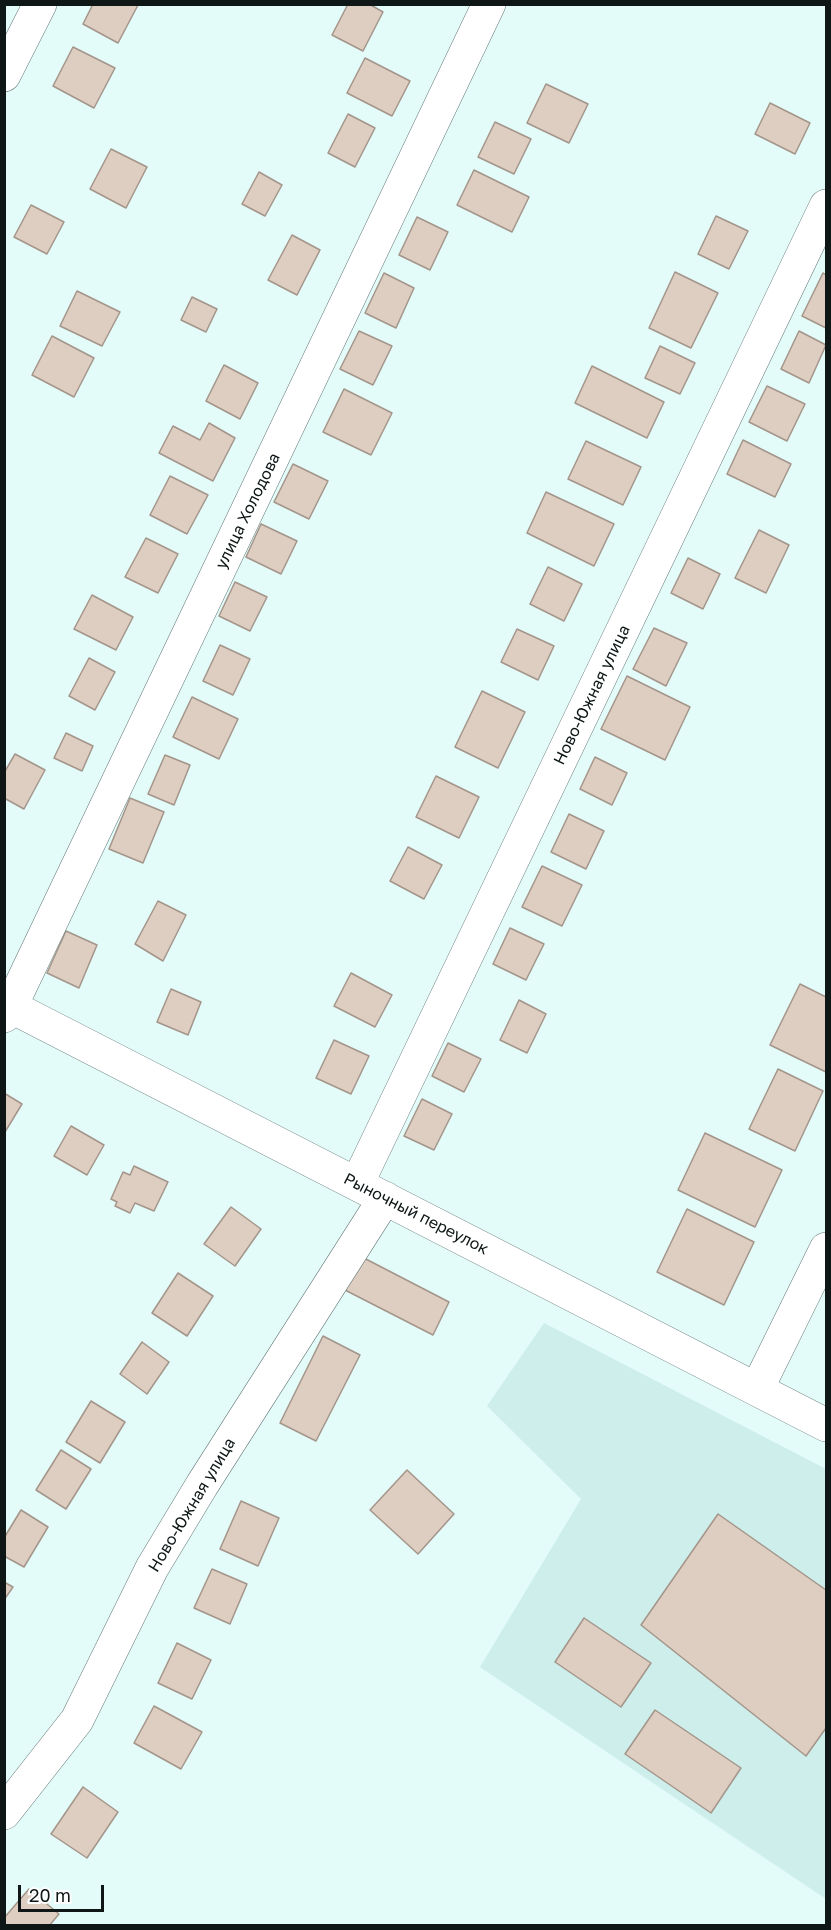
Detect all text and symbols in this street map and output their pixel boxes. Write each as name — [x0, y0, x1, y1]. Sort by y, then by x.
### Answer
street label: улица Холодова — [212, 450, 284, 572]
street label: Ново-Южная улица — [550, 622, 634, 768]
street label: Рыночный переулок — [340, 1169, 492, 1259]
street label: Ново-Южная улица — [144, 1434, 240, 1576]
scale bar — [21, 1873, 106, 1911]
text: 20 m — [29, 1884, 71, 1906]

